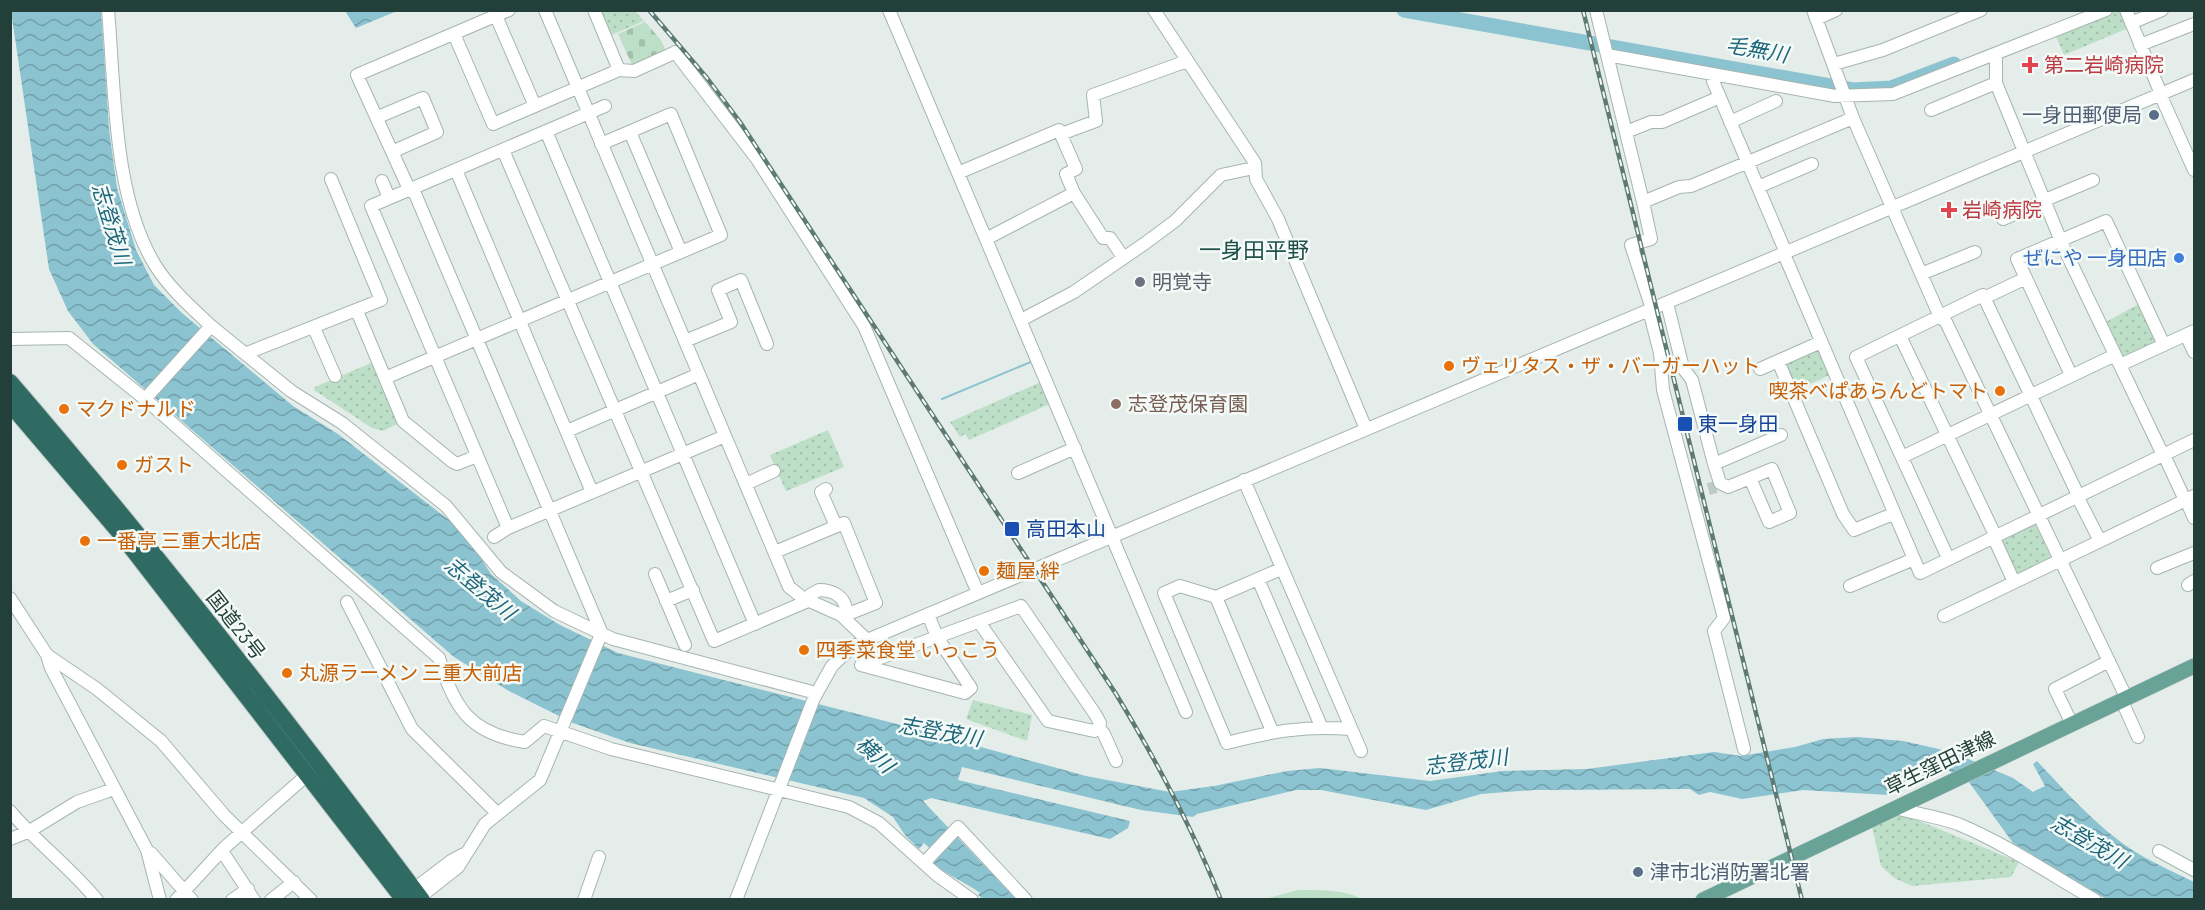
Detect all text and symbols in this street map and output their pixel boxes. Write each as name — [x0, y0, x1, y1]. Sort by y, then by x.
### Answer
water label: 毛無川 — [1724, 31, 1792, 67]
place label: 第二岩崎病院 — [2044, 52, 2164, 76]
marker: 第二岩崎病院 — [2021, 56, 2039, 74]
place label: 一身田郵便局 — [2022, 102, 2142, 126]
marker: 一身田郵便局 — [2147, 108, 2161, 122]
water label: 志登茂川 — [88, 180, 137, 269]
place label: 岩崎病院 — [1962, 197, 2042, 221]
marker: 岩崎病院 — [1940, 201, 1958, 219]
district label: 一身田平野 — [1199, 236, 1309, 262]
place label: ぜにや 一身田店 — [2023, 245, 2167, 269]
marker: ぜにや 一身田店 — [2172, 251, 2186, 265]
place label: 明覚寺 — [1152, 269, 1212, 293]
marker: 明覚寺 — [1133, 275, 1147, 289]
place label: ヴェリタス・ザ・バーガーハット — [1461, 353, 1761, 377]
marker: ヴェリタス・ザ・バーガーハット — [1442, 359, 1456, 373]
place label: 喫茶べぱあらんどトマト — [1769, 378, 1988, 402]
marker: 喫茶べぱあらんどトマト — [1993, 384, 2007, 398]
place label: 志登茂保育園 — [1128, 391, 1248, 415]
place label: マクドナルド — [76, 396, 196, 420]
marker: 志登茂保育園 — [1109, 397, 1123, 411]
marker: マクドナルド — [57, 402, 71, 416]
place label: 東一身田 — [1698, 411, 1778, 435]
marker: 東一身田 — [1676, 415, 1694, 433]
place label: ガスト — [134, 452, 194, 476]
marker: ガスト — [115, 458, 129, 472]
place label: 高田本山 — [1026, 516, 1106, 540]
marker: 高田本山 — [1003, 520, 1021, 538]
place label: 一番亭 三重大北店 — [97, 528, 261, 552]
marker: 一番亭 三重大北店 — [78, 534, 92, 548]
water label: 志登茂川 — [441, 551, 523, 626]
place label: 麺屋 絆 — [996, 558, 1060, 582]
marker: 麺屋 絆 — [977, 564, 991, 578]
street label: 国道23号 — [202, 585, 271, 664]
place label: 四季菜食堂 いっこう — [816, 637, 1000, 661]
marker: 四季菜食堂 いっこう — [797, 643, 811, 657]
place label: 丸源ラーメン 三重大前店 — [299, 660, 522, 684]
marker: 丸源ラーメン 三重大前店 — [280, 666, 294, 680]
water label: 志登茂川 — [897, 711, 986, 750]
street label: 草生窪田津線 — [1880, 725, 1999, 799]
water label: 横川 — [852, 730, 901, 779]
water label: 志登茂川 — [1423, 743, 1511, 778]
water label: 志登茂川 — [2047, 809, 2134, 874]
place label: 津市北消防署北署 — [1650, 859, 1810, 883]
marker: 津市北消防署北署 — [1631, 865, 1645, 879]

